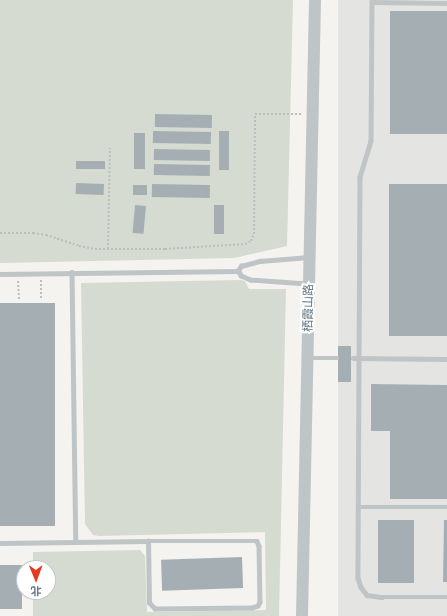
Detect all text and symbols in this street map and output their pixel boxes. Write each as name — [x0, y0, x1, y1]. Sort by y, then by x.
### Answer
street label: 栖霞山路 — [300, 284, 316, 332]
north arrow — [16, 560, 56, 600]
text: 北 — [31, 584, 42, 598]

